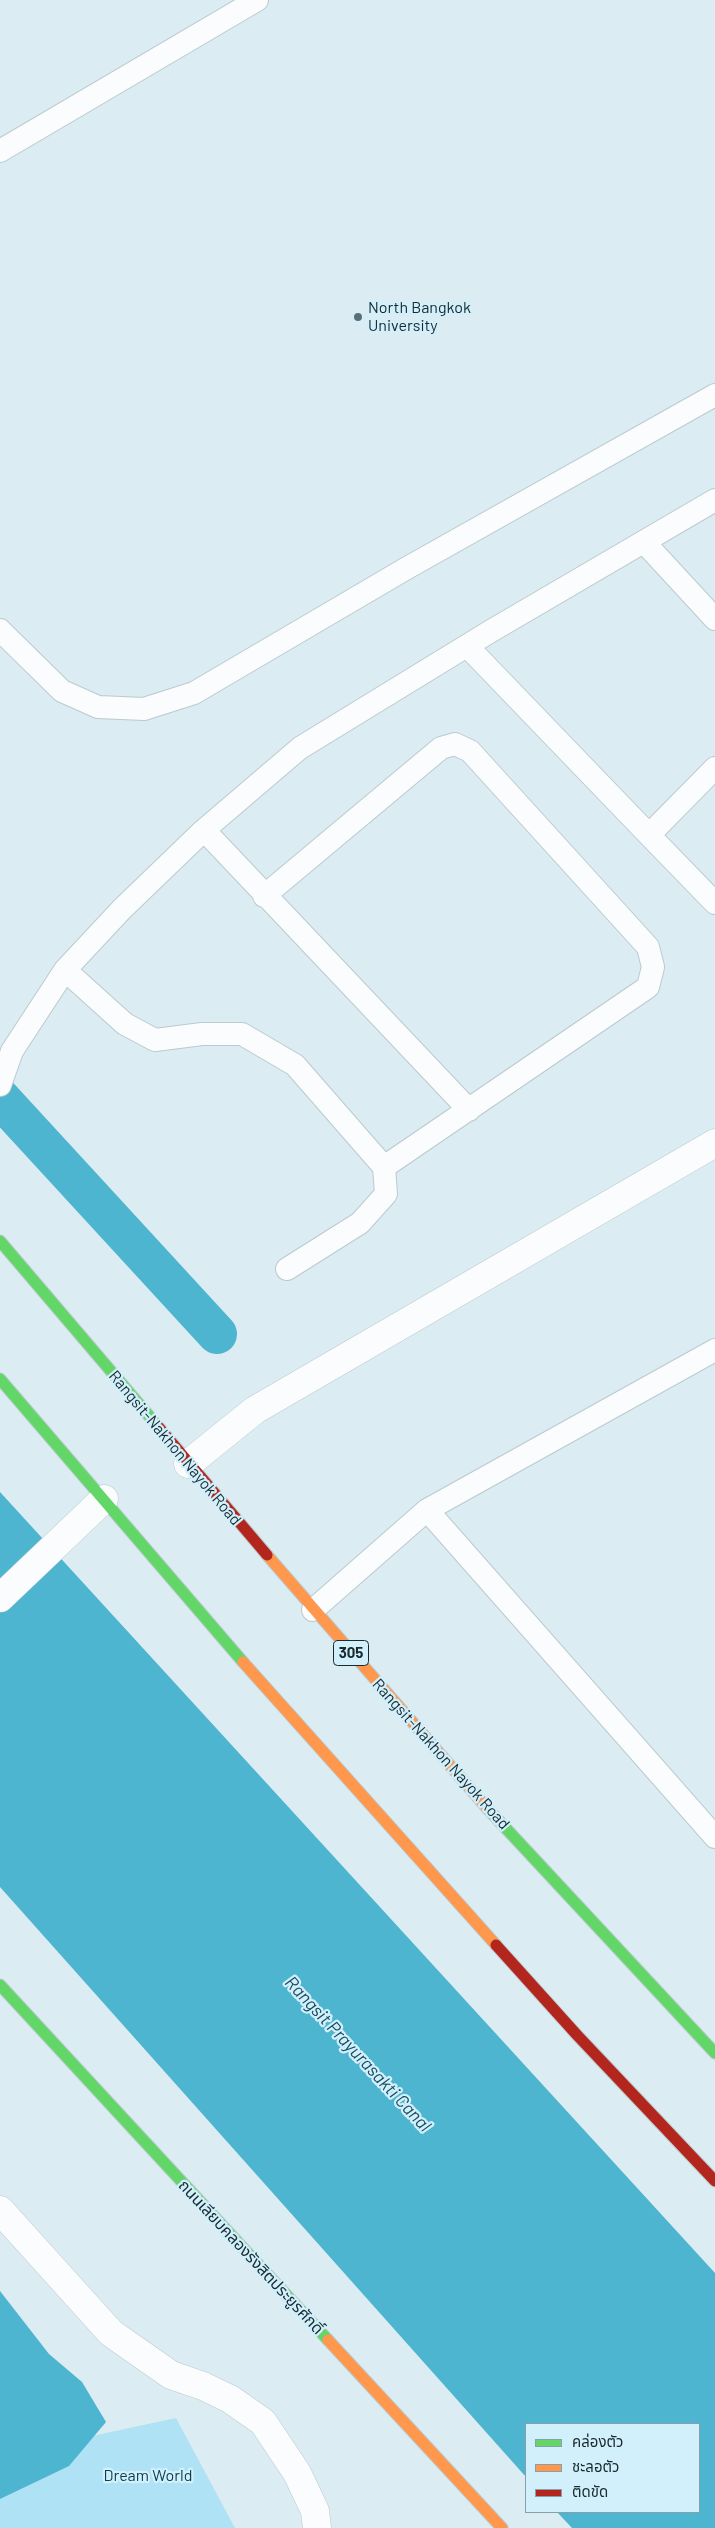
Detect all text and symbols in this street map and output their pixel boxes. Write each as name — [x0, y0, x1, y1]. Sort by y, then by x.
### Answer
place label: North Bangkok University — [368, 298, 471, 336]
marker: North Bangkok University — [352, 311, 364, 323]
street label: Rangsit-Nakhon Nayok Road — [105, 1367, 245, 1529]
road number: 305 — [334, 1640, 368, 1666]
street label: Rangsit-Nakhon Nayok Road — [368, 1675, 514, 1833]
water label: Rangsit Prayurasakti Canal — [280, 1972, 436, 2136]
street label: ถนนเลียบคลองรังสิตประยูรศักดิ์ — [174, 2176, 328, 2338]
legend — [525, 2423, 700, 2513]
text: คล่องตัว — [572, 2432, 623, 2450]
text: ชะลอตัว — [572, 2457, 619, 2475]
park label: Dream World — [104, 2466, 192, 2486]
text: ติดขัด — [572, 2482, 608, 2500]

